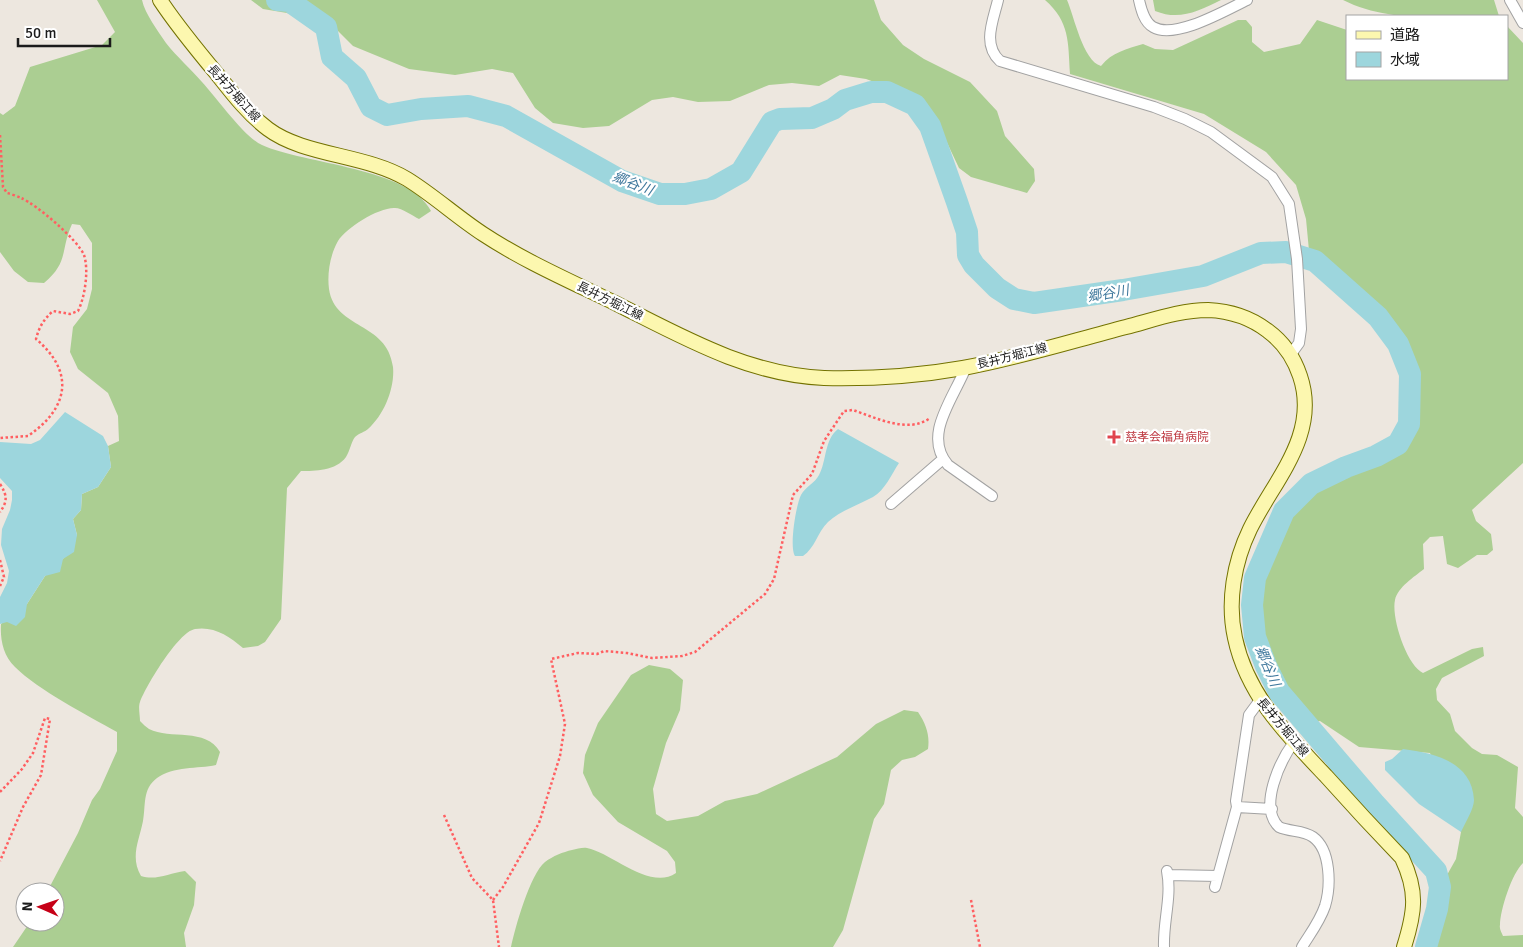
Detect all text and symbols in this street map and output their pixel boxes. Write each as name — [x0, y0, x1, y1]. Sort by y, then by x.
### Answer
scale bar — [18, 15, 110, 47]
legend — [1346, 15, 1508, 80]
text: 50 m — [25, 24, 56, 42]
text: 道路 — [1390, 26, 1420, 44]
text: 水域 — [1390, 51, 1420, 69]
street label: 長井方堀江線 — [204, 62, 263, 125]
water label: 郷谷川 — [610, 168, 657, 200]
street label: 長井方堀江線 — [574, 279, 645, 324]
water label: 郷谷川 — [1086, 281, 1132, 306]
street label: 長井方堀江線 — [975, 340, 1049, 372]
marker: 慈孝会福角病院 — [1107, 430, 1121, 444]
place label: 慈孝会福角病院 — [1125, 430, 1209, 445]
water label: 郷谷川 — [1252, 644, 1284, 691]
street label: 長井方堀江線 — [1254, 695, 1312, 760]
north arrow — [15, 882, 65, 932]
text: N — [19, 901, 36, 912]

